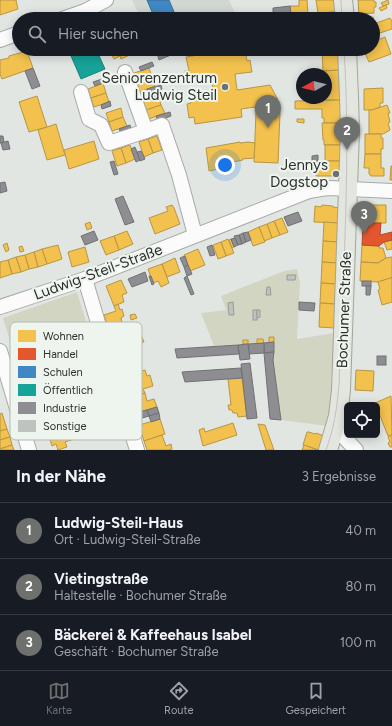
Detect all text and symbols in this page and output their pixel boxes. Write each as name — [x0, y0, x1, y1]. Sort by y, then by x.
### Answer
search box — [12, 12, 380, 56]
icon: search — [26, 23, 48, 45]
text: Hier suchen — [58, 25, 138, 43]
north arrow — [296, 68, 332, 104]
place label: Seniorenzentrum Ludwig Steil — [102, 69, 217, 104]
marker: Seniorenzentrum Ludwig Steil — [220, 82, 230, 92]
pin: 1 — [255, 95, 281, 128]
pin: 2 — [334, 117, 360, 150]
your location — [215, 155, 235, 175]
place label: Jennys Dogstop — [270, 156, 328, 191]
marker: Jennys Dogstop — [331, 169, 341, 179]
pin: 3 — [351, 201, 377, 234]
street label: Ludwig-Steil-Straße — [31, 240, 165, 304]
street label: Bochumer Straße — [333, 251, 355, 369]
legend — [10, 322, 142, 440]
text: Wohnen — [43, 330, 84, 343]
text: Handel — [43, 348, 78, 361]
text: Schulen — [43, 366, 83, 379]
text: Öffentlich — [43, 383, 93, 397]
text: Industrie — [43, 402, 86, 415]
map controls — [344, 402, 380, 438]
button: locate — [344, 402, 380, 438]
text: Sonstige — [43, 420, 87, 433]
text: In der Nähe — [16, 466, 106, 486]
text: 3 Ergebnisse — [302, 469, 376, 484]
text: Ludwig-Steil-Haus — [54, 514, 183, 532]
text: 1 — [26, 523, 32, 538]
text: 40 m — [345, 523, 376, 538]
text: Ort · Ludwig-Steil-Straße — [54, 532, 201, 547]
text: Vietingstraße — [54, 570, 148, 588]
text: 2 — [25, 579, 33, 594]
text: 80 m — [345, 579, 376, 594]
text: Haltestelle · Bochumer Straße — [54, 588, 227, 603]
text: Bäckerei & Kaffeehaus Isabel — [54, 626, 252, 644]
text: 3 — [25, 635, 33, 650]
text: 100 m — [340, 635, 376, 650]
text: Geschäft · Bochumer Straße — [54, 644, 219, 659]
tab: Karte — [46, 680, 72, 717]
tab: Route — [164, 680, 194, 717]
tab: Gespeichert — [285, 680, 346, 717]

